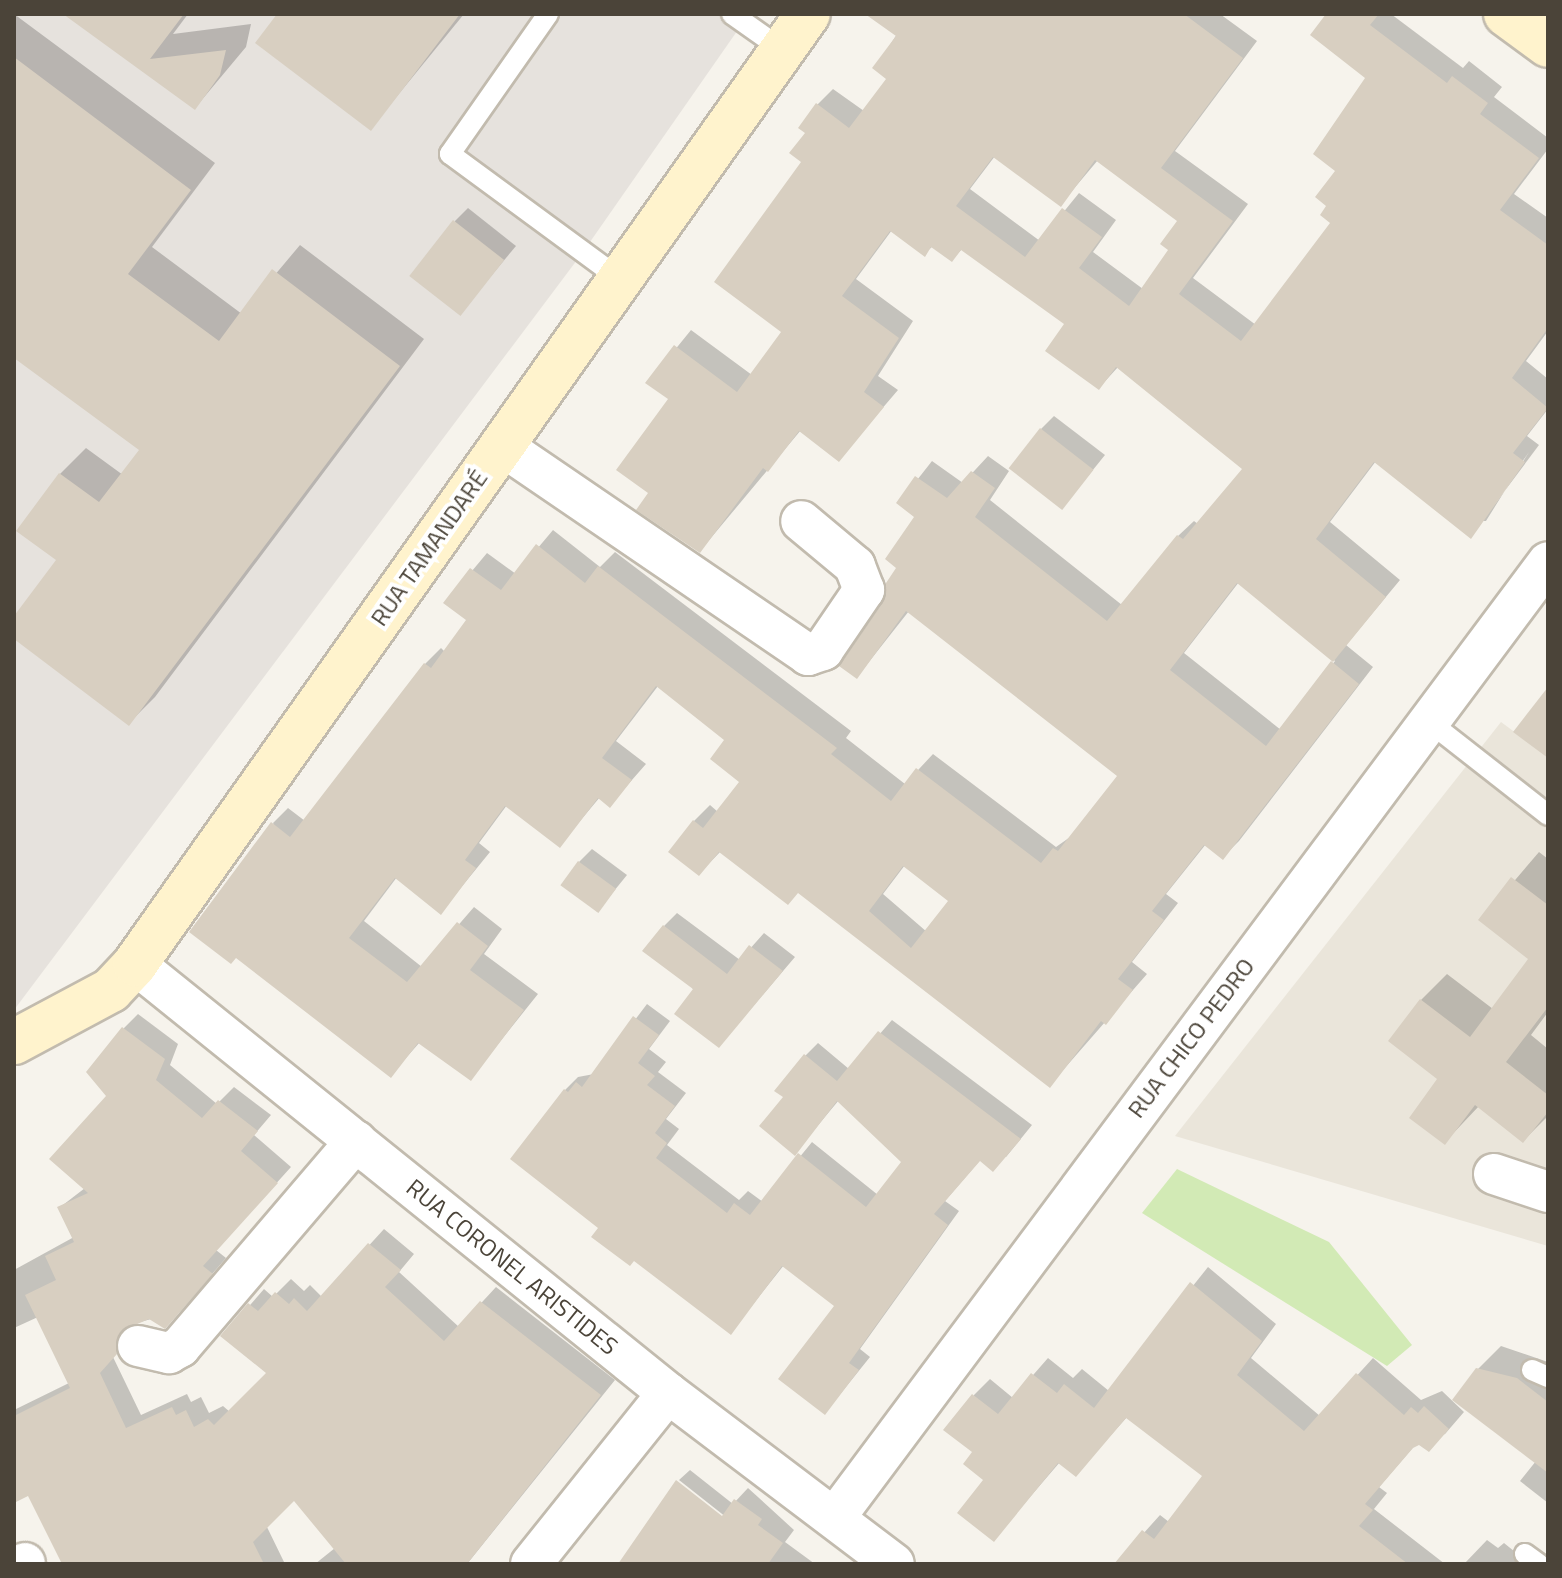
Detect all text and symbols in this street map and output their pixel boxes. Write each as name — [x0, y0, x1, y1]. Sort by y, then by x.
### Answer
street label: RUA TAMANDARÉ — [365, 465, 493, 631]
street label: RUA CHICO PEDRO — [1122, 953, 1260, 1123]
street label: RUA CORONEL ARISTIDES — [401, 1173, 623, 1361]

